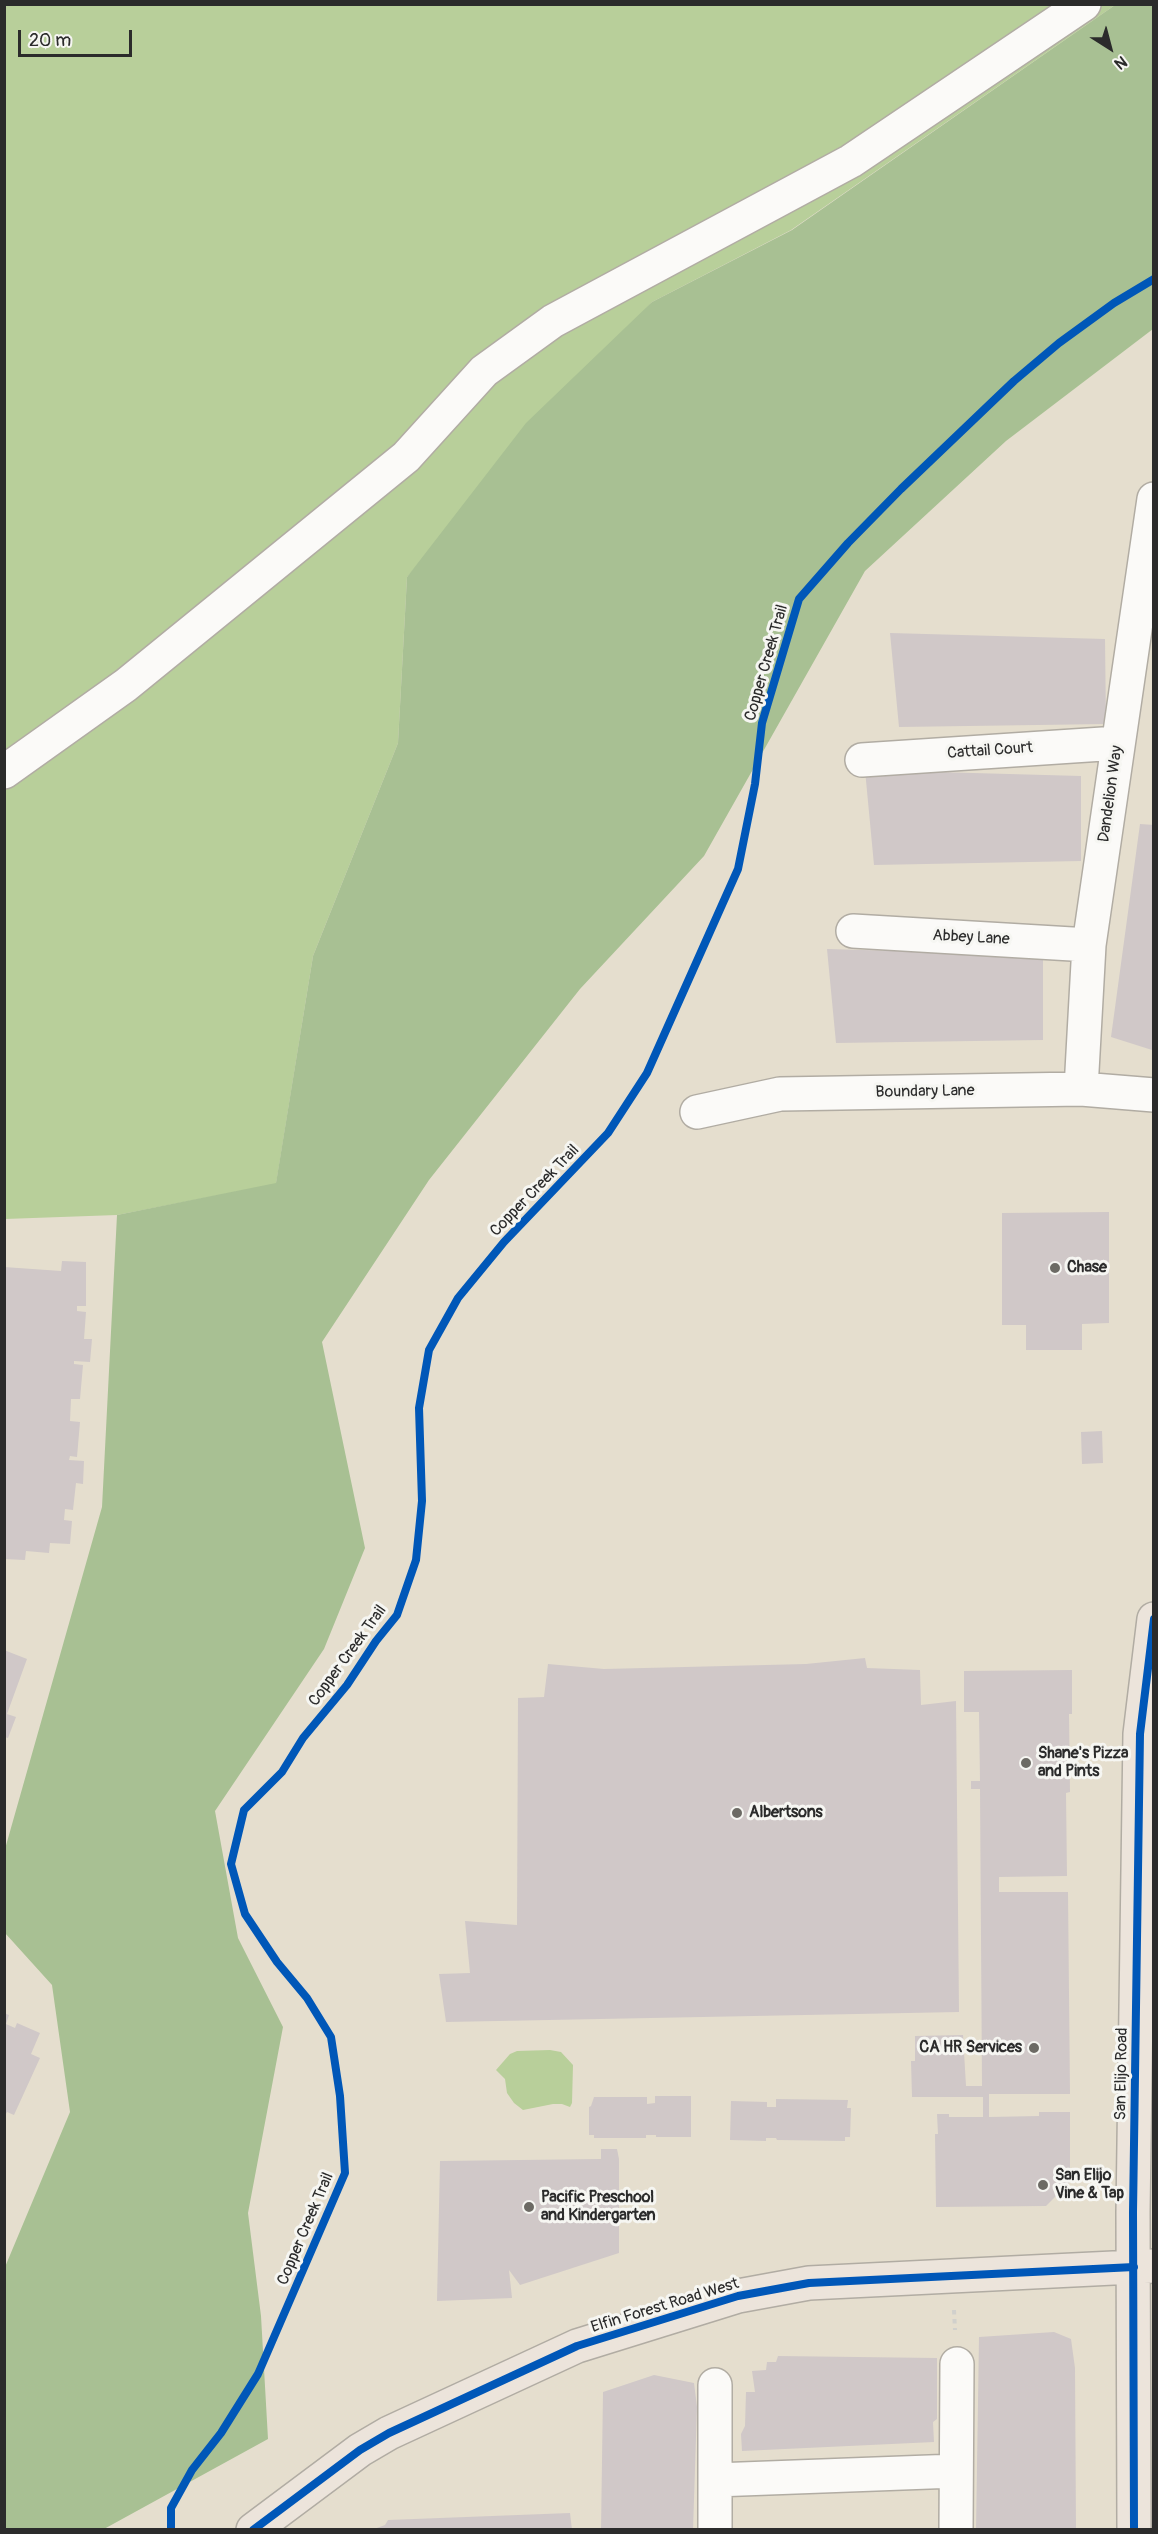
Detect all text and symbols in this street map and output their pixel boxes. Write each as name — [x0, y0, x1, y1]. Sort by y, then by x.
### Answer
scale bar — [21, 18, 135, 56]
north arrow — [1080, 18, 1140, 78]
text: 20 m — [29, 29, 71, 52]
text: N — [1110, 51, 1131, 74]
street label: Copper Creek Trail — [741, 603, 793, 723]
street label: Cattail Court — [946, 738, 1034, 764]
street label: Dandelion Way — [1095, 744, 1127, 844]
street label: Abbey Lane — [932, 926, 1010, 950]
street label: Boundary Lane — [875, 1082, 975, 1102]
street label: Copper Creek Trail — [486, 1141, 584, 1241]
place label: Chase — [1067, 1258, 1107, 1278]
marker: Chase — [1048, 1261, 1062, 1275]
street label: Copper Creek Trail — [305, 1602, 391, 1710]
place label: Shane's Pizza and Pints — [1038, 1744, 1128, 1782]
marker: Shane's Pizza and Pints — [1019, 1756, 1033, 1770]
place label: Albertsons — [749, 1803, 823, 1823]
marker: Albertsons — [730, 1806, 744, 1820]
street label: San Elijo Road — [1112, 2027, 1132, 2121]
place label: CA HR Services — [919, 2038, 1022, 2058]
marker: CA HR Services — [1027, 2041, 1041, 2055]
place label: San Elijo Vine & Tap — [1055, 2166, 1124, 2204]
street label: Copper Creek Trail — [274, 2170, 338, 2288]
marker: San Elijo Vine & Tap — [1036, 2178, 1050, 2192]
place label: Pacific Preschool and Kindergarten — [541, 2188, 656, 2226]
marker: Pacific Preschool and Kindergarten — [522, 2200, 536, 2214]
street label: Elfin Forest Road West — [589, 2274, 741, 2338]

